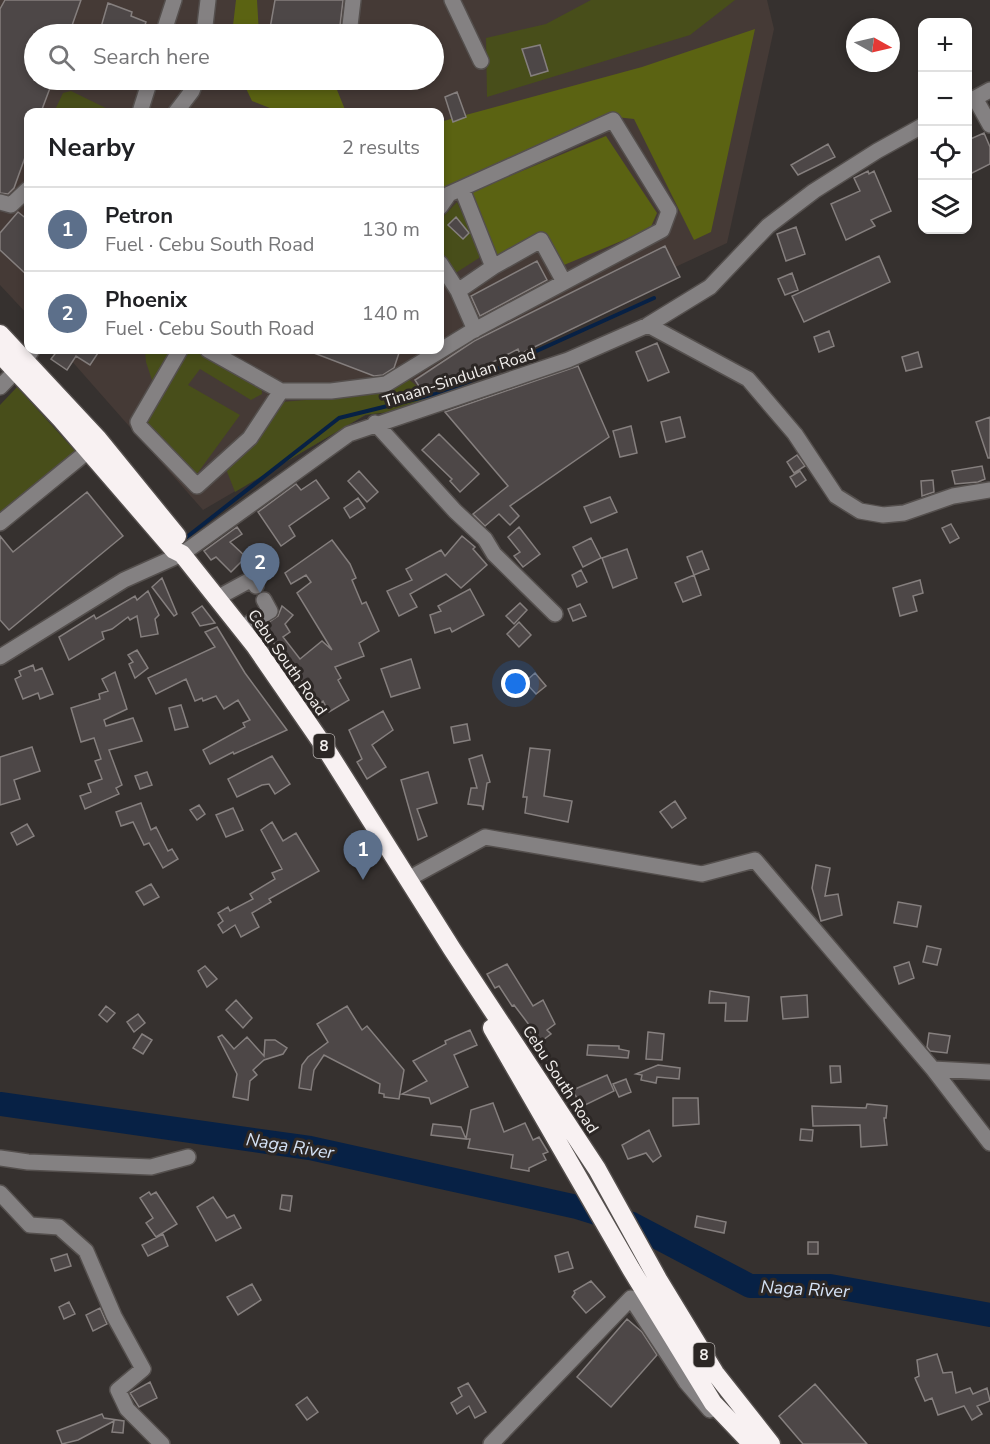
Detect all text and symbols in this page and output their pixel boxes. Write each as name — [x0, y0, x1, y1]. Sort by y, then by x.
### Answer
north arrow — [846, 18, 900, 72]
map controls — [918, 18, 972, 234]
button: + — [918, 18, 972, 72]
search box — [24, 24, 444, 90]
icon: search — [45, 41, 78, 74]
text: Search here — [93, 42, 210, 72]
button: − — [918, 72, 972, 126]
button: locate — [918, 126, 972, 180]
text: Nearby — [48, 130, 135, 165]
text: 2 results — [342, 134, 420, 161]
button: layers — [918, 180, 972, 234]
text: Petron — [105, 201, 173, 231]
text: 1 — [62, 216, 74, 243]
text: 130 m — [362, 216, 420, 243]
text: Fuel · Cebu South Road — [105, 231, 314, 258]
text: Phoenix — [105, 285, 187, 315]
text: 2 — [62, 300, 74, 327]
text: 140 m — [362, 300, 420, 327]
text: Fuel · Cebu South Road — [105, 315, 314, 342]
street label: Tinaan-Sindulan Road — [380, 343, 539, 413]
pin: 2 — [240, 544, 280, 593]
street label: Cebu South Road — [242, 605, 332, 720]
your location — [501, 669, 530, 698]
road number: 8 — [314, 734, 334, 758]
pin: 1 — [344, 830, 382, 880]
street label: Cebu South Road — [517, 1021, 603, 1138]
water label: Naga River — [244, 1127, 336, 1165]
water label: Naga River — [760, 1275, 851, 1303]
road number: 8 — [694, 1343, 714, 1367]

